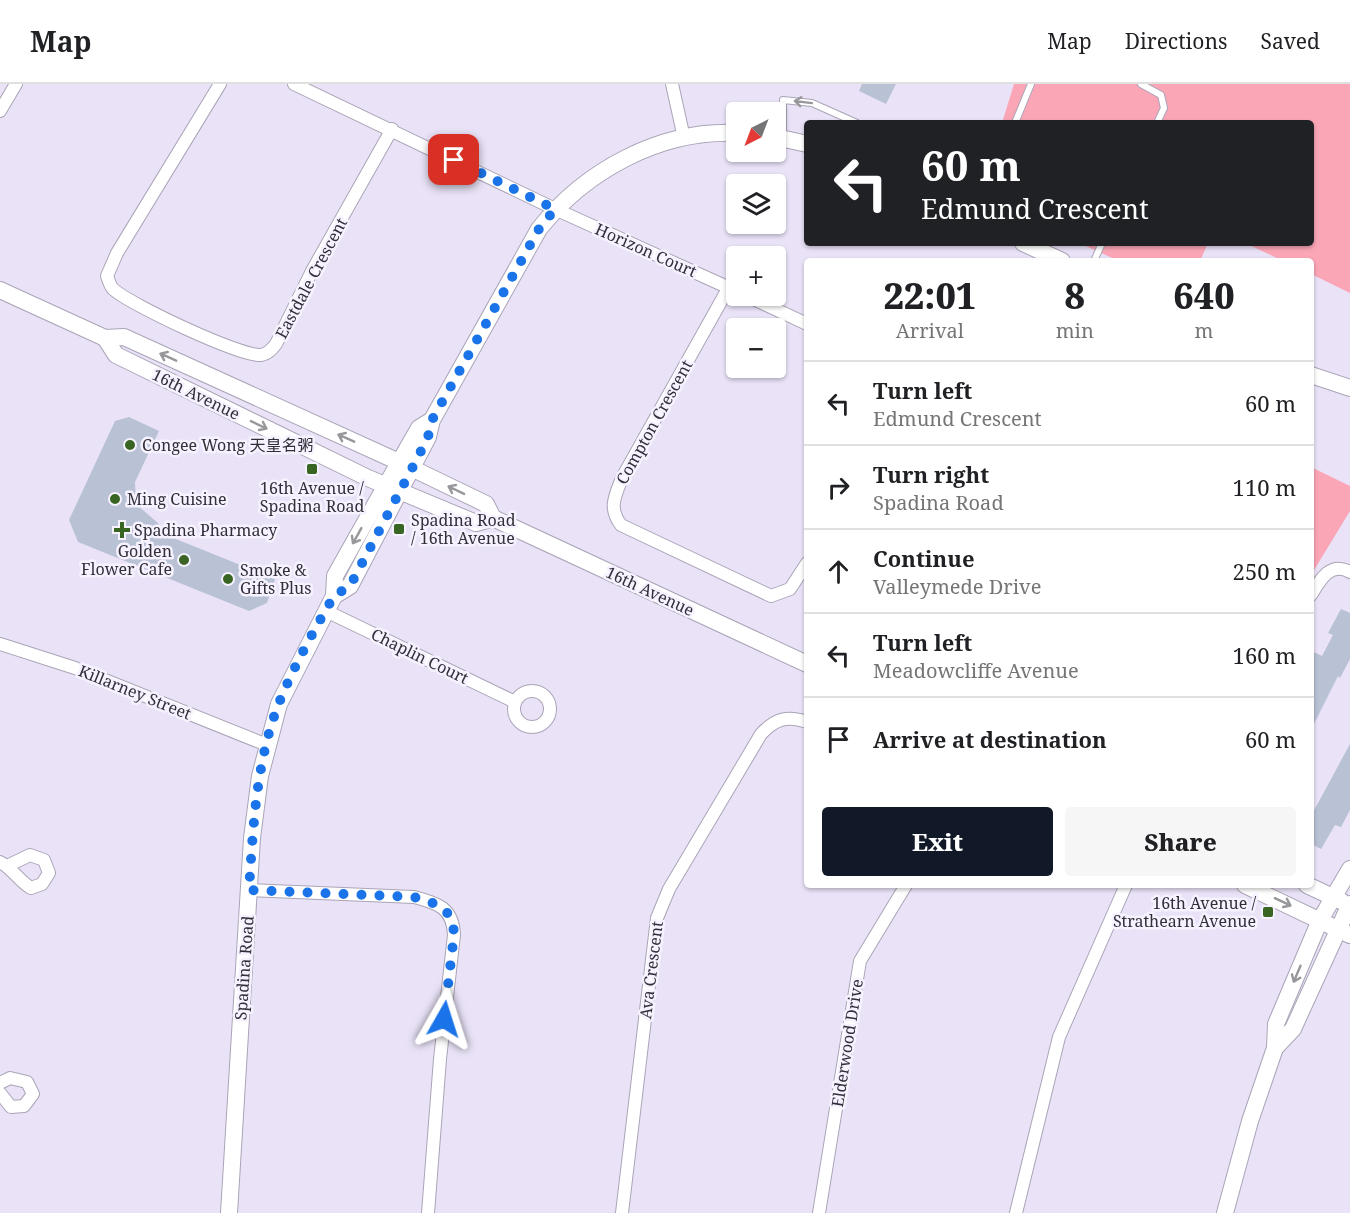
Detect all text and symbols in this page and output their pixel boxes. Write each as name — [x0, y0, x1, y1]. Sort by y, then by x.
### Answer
text: Map — [30, 22, 92, 60]
text: Map — [1047, 27, 1092, 55]
text: Directions — [1125, 27, 1227, 55]
text: Saved — [1260, 27, 1320, 55]
one-way arrow — [793, 96, 813, 107]
north arrow — [726, 102, 786, 162]
map controls — [726, 102, 786, 378]
pin — [428, 134, 479, 185]
text: 60 m — [921, 136, 1021, 193]
icon: arrive — [437, 143, 470, 176]
icon: left — [822, 144, 900, 222]
button: layers — [726, 174, 786, 234]
text: Edmund Crescent — [921, 190, 1149, 227]
street label: Eastdale Crescent — [270, 213, 352, 342]
street label: Horizon Court — [592, 218, 701, 282]
button: + — [726, 246, 786, 306]
text: 22:01 — [883, 271, 976, 320]
text: 8 — [1065, 271, 1085, 320]
text: 640 — [1173, 271, 1235, 320]
text: Arrival — [896, 317, 964, 344]
text: min — [1056, 317, 1094, 344]
text: m — [1195, 317, 1213, 344]
button: − — [726, 318, 786, 378]
one-way arrow — [159, 351, 177, 362]
street label: Compton Crescent — [611, 356, 697, 488]
street label: 16th Avenue — [148, 363, 244, 425]
text: Turn left — [873, 375, 972, 405]
icon: left — [822, 387, 855, 420]
text: 60 m — [1245, 388, 1296, 418]
text: Edmund Crescent — [873, 405, 1042, 432]
one-way arrow — [250, 419, 268, 431]
one-way arrow — [337, 431, 355, 443]
place label: Congee Wong 天皇名粥 — [142, 434, 313, 456]
marker: Congee Wong 天皇名粥 — [123, 438, 137, 452]
text: Turn right — [873, 459, 989, 489]
marker: 16th Avenue / Spadina Road — [305, 462, 319, 476]
icon: right — [822, 471, 855, 504]
text: 110 m — [1233, 472, 1296, 502]
place label: 16th Avenue / Spadina Road — [260, 477, 364, 517]
one-way arrow — [447, 483, 465, 495]
place label: Ming Cuisine — [127, 488, 227, 510]
text: Spadina Road — [873, 489, 1004, 516]
marker: Ming Cuisine — [108, 492, 122, 506]
place label: Spadina Road / 16th Avenue — [411, 509, 516, 549]
place label: Spadina Pharmacy — [134, 519, 278, 541]
marker: Spadina Road / 16th Avenue — [392, 522, 406, 536]
marker: Spadina Pharmacy — [115, 523, 129, 537]
one-way arrow — [351, 527, 363, 544]
place label: Golden Flower Cafe — [81, 540, 172, 580]
text: Continue — [873, 543, 975, 573]
marker: Golden Flower Cafe — [177, 553, 191, 567]
icon: ahead — [822, 555, 855, 588]
text: 250 m — [1233, 556, 1296, 586]
place label: Smoke & Gifts Plus — [240, 559, 311, 599]
street label: 16th Avenue — [602, 561, 698, 621]
marker: Smoke & Gifts Plus — [221, 572, 235, 586]
text: Valleymede Drive — [873, 573, 1041, 600]
street label: Chaplin Court — [368, 623, 473, 689]
text: Turn left — [873, 627, 972, 657]
icon: left — [822, 639, 855, 672]
text: 160 m — [1233, 640, 1296, 670]
text: Meadowcliffe Avenue — [873, 657, 1079, 684]
street label: Killarney Street — [75, 659, 195, 725]
icon: arrive — [822, 723, 855, 756]
text: Arrive at destination — [873, 724, 1107, 754]
text: 60 m — [1245, 724, 1296, 754]
button: Exit — [822, 807, 1053, 876]
button: Share — [1065, 807, 1296, 876]
place label: 16th Avenue / Strathearn Avenue — [1113, 892, 1256, 932]
one-way arrow — [1273, 897, 1291, 909]
marker: 16th Avenue / Strathearn Avenue — [1261, 905, 1275, 919]
street label: Spadina Road — [229, 915, 259, 1021]
street label: Ava Crescent — [634, 920, 668, 1020]
one-way arrow — [1291, 964, 1302, 983]
street label: Elderwood Drive — [826, 977, 868, 1109]
position arrow — [412, 987, 476, 1051]

